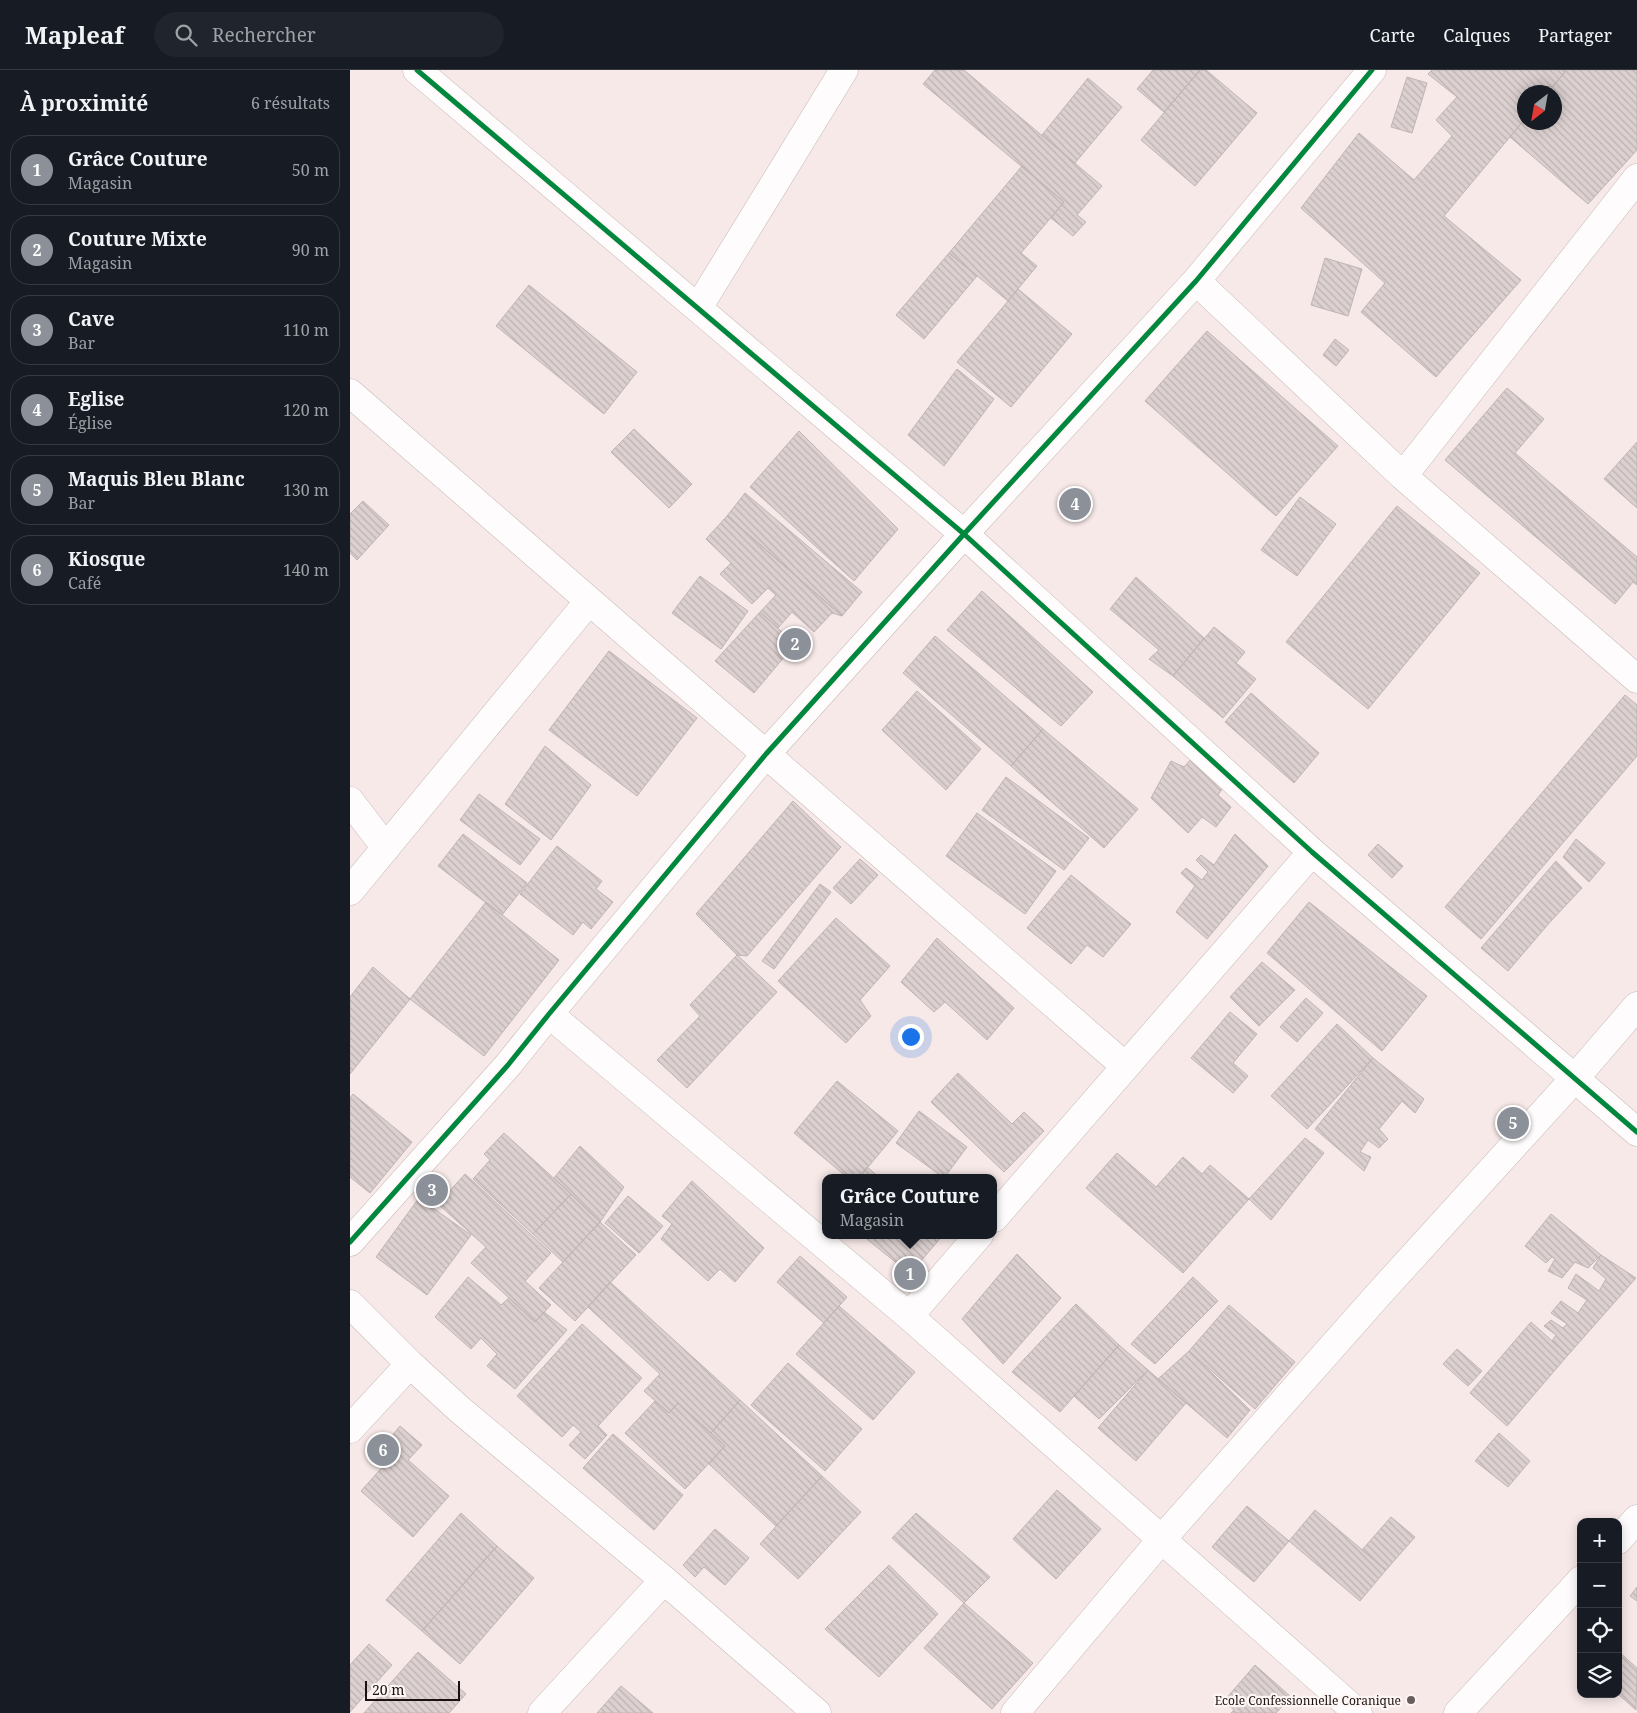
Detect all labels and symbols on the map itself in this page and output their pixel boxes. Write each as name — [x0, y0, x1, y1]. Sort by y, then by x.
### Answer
north arrow — [1517, 85, 1562, 130]
pin: 4 — [1059, 485, 1091, 523]
pin: 2 — [779, 625, 811, 663]
your location — [898, 1024, 924, 1050]
pin: 5 — [1497, 1104, 1529, 1142]
pin: 3 — [416, 1171, 448, 1209]
pin: 1 — [894, 1255, 926, 1293]
pin: 6 — [367, 1431, 399, 1469]
scale bar — [365, 1678, 460, 1701]
place label: Ecole Confessionnelle Coranique — [1215, 1692, 1401, 1709]
marker: Ecole Confessionnelle Coranique — [1405, 1694, 1417, 1706]

